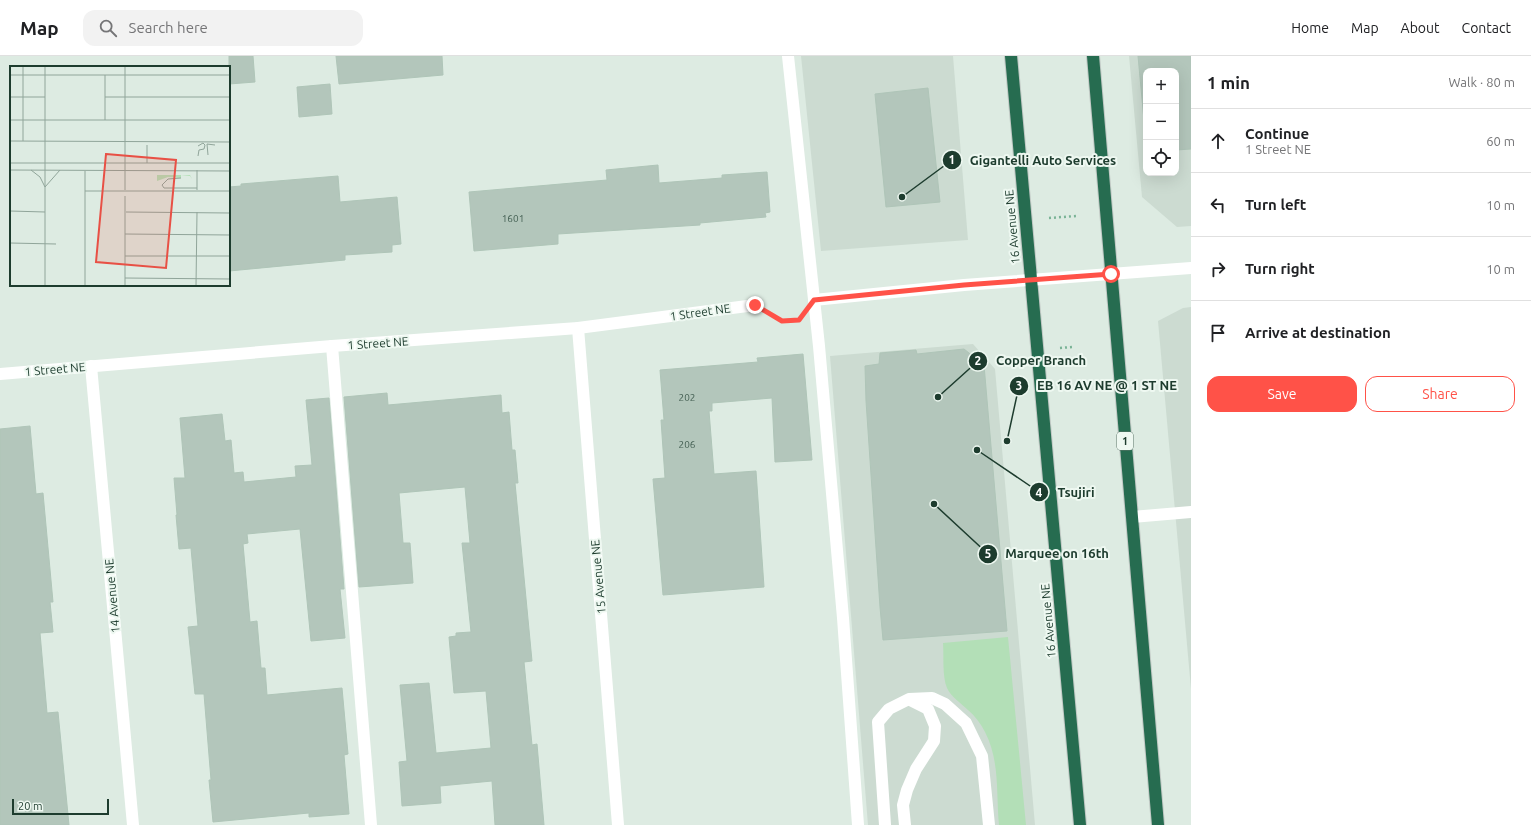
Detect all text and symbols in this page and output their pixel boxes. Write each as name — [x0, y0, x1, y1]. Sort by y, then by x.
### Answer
search box — [83, 10, 363, 46]
text: Map — [20, 17, 59, 39]
icon: search — [97, 17, 119, 39]
text: Search here — [129, 19, 208, 36]
text: Home — [1291, 20, 1329, 36]
text: Map — [1351, 20, 1379, 36]
text: About — [1401, 20, 1440, 36]
text: Contact — [1462, 20, 1511, 36]
inset map — [10, 66, 230, 286]
map controls — [1143, 68, 1179, 176]
button: + — [1143, 68, 1179, 104]
text: 1 min — [1207, 73, 1250, 92]
text: Walk · 80 m — [1449, 75, 1515, 89]
button: − — [1143, 104, 1179, 140]
text: Continue — [1245, 125, 1309, 142]
icon: ahead — [1207, 130, 1229, 152]
text: 60 m — [1486, 134, 1515, 148]
button: locate — [1143, 140, 1179, 176]
text: 1 Street NE — [1245, 142, 1311, 156]
callout: Gigantelli Auto Services — [942, 148, 1125, 173]
text: 1 — [949, 153, 955, 166]
text: Gigantelli Auto Services — [970, 153, 1116, 167]
street label: 16 Avenue NE — [1002, 189, 1022, 265]
icon: left — [1207, 194, 1229, 216]
text: Turn left — [1245, 196, 1306, 213]
text: 10 m — [1486, 198, 1515, 212]
house number: 1601 — [502, 213, 524, 224]
icon: right — [1207, 258, 1229, 280]
text: Turn right — [1245, 260, 1315, 277]
text: 10 m — [1486, 262, 1515, 276]
route start — [1102, 265, 1120, 283]
route end — [746, 296, 764, 314]
street label: 1 Street NE — [669, 301, 731, 323]
icon: arrive — [1207, 322, 1229, 344]
text: Arrive at destination — [1245, 324, 1391, 341]
street label: 1 Street NE — [347, 334, 409, 352]
callout: Copper Branch — [968, 348, 1094, 373]
text: Copper Branch — [996, 353, 1086, 367]
text: 2 — [975, 354, 982, 367]
street label: 1 Street NE — [24, 360, 86, 378]
callout: EB 16 AV NE @ 1 ST NE — [1009, 373, 1185, 398]
button: Save — [1207, 376, 1357, 412]
button: Share — [1365, 376, 1515, 412]
text: EB 16 AV NE @ 1 ST NE — [1037, 378, 1177, 392]
text: 3 — [1016, 379, 1022, 392]
house number: 202 — [679, 392, 695, 403]
road number: 1 — [1117, 432, 1133, 450]
house number: 206 — [679, 439, 696, 450]
callout: Tsujiri — [1029, 480, 1102, 505]
text: Tsujiri — [1057, 485, 1095, 499]
text: 4 — [1036, 486, 1043, 499]
street label: 15 Avenue NE — [588, 539, 608, 615]
callout: Marquee on 16th — [978, 541, 1117, 566]
text: Marquee on 16th — [1005, 546, 1109, 560]
text: 5 — [985, 547, 992, 560]
street label: 14 Avenue NE — [102, 558, 122, 634]
street label: 16 Avenue NE — [1038, 583, 1058, 659]
scale bar — [12, 797, 109, 816]
text: 20 m — [18, 800, 42, 812]

